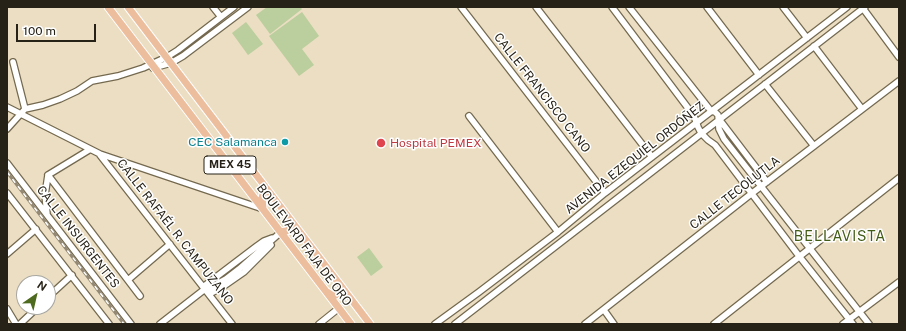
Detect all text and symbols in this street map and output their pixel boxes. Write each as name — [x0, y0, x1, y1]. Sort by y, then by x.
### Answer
scale bar — [18, 16, 98, 42]
text: 100 m — [23, 24, 56, 38]
street label: CALLE FRANCISCO CANO — [491, 30, 593, 156]
street label: AVENIDA EZEQUIEL ORDÓÑEZ — [562, 99, 708, 217]
place label: CEC Salamanca — [188, 135, 277, 149]
place label: Hospital PEMEX — [390, 136, 482, 150]
marker: CEC Salamanca — [280, 137, 290, 147]
marker: Hospital PEMEX — [375, 137, 387, 149]
street label: CALLE TECOLUTLA — [687, 153, 783, 233]
street label: CALLE RAFAÉL R. CAMPUZANO — [114, 156, 236, 308]
road number: MEX 45 — [204, 156, 256, 174]
street label: BOULEVARD FAJA DE ORO — [253, 181, 355, 309]
street label: CALLE INSURGENTES — [34, 183, 122, 291]
district label: BELLAVISTA — [794, 229, 886, 245]
north arrow — [16, 275, 56, 315]

